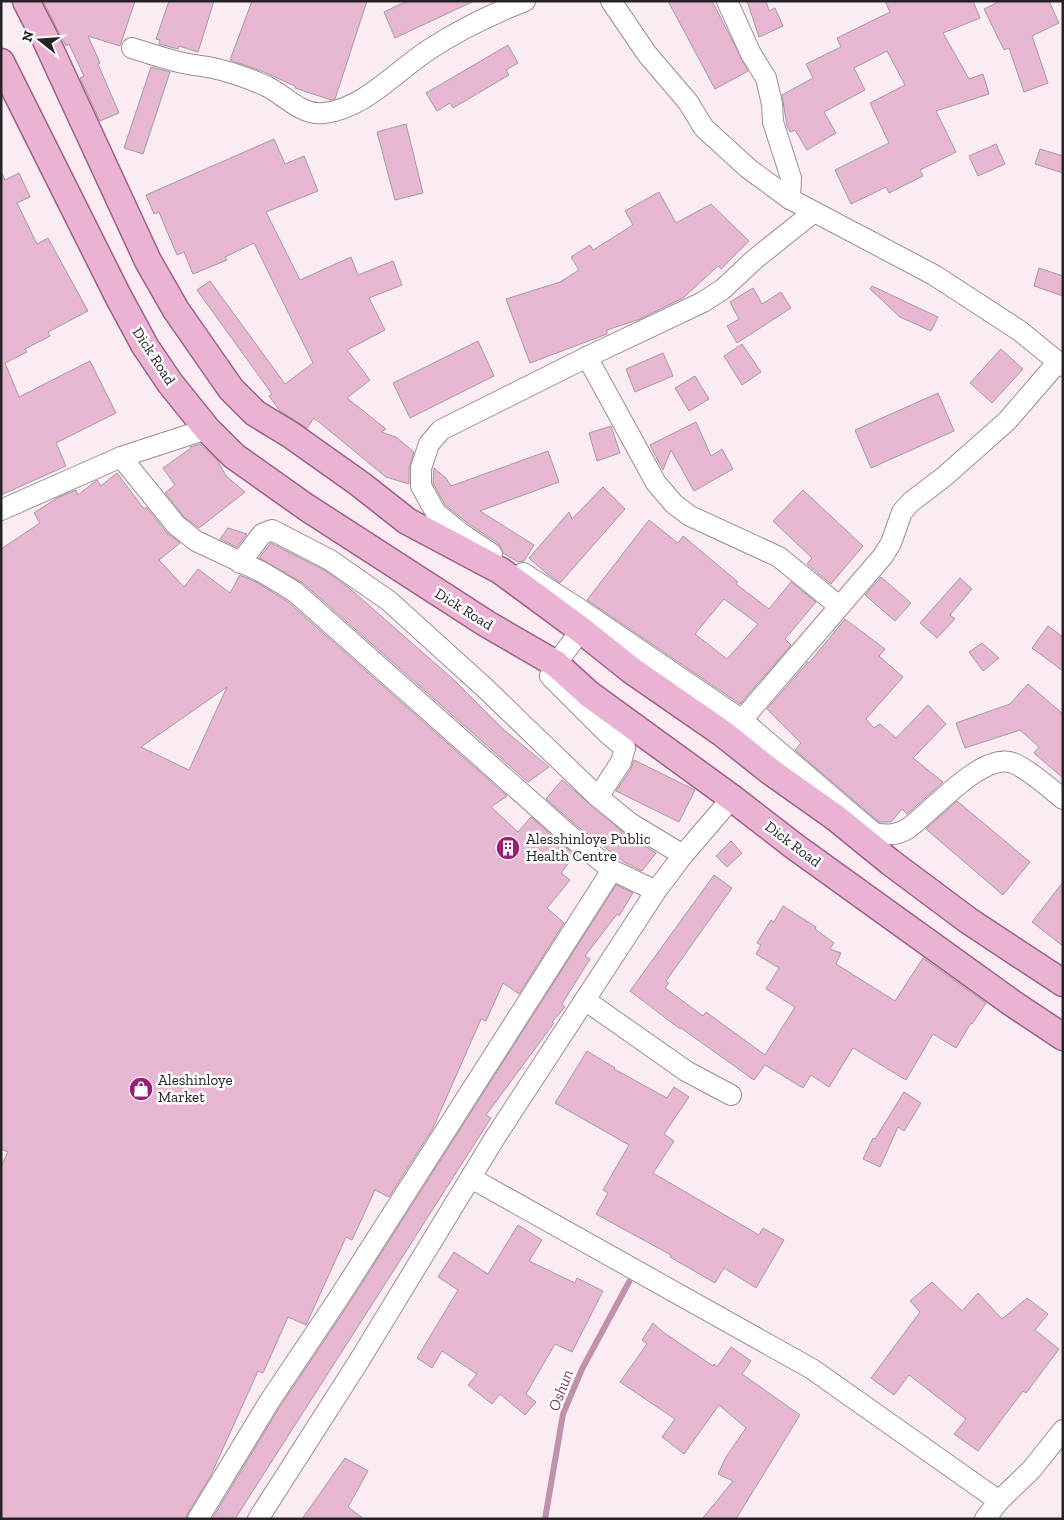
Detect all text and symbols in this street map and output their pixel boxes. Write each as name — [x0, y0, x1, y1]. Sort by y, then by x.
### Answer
north arrow — [15, 15, 65, 65]
text: N — [18, 28, 38, 44]
street label: Dick Road — [129, 324, 180, 389]
street label: Dick Road — [432, 584, 497, 634]
street label: Dick Road — [762, 817, 825, 871]
place label: Alesshinloye Public Health Centre — [526, 830, 651, 865]
building icon: Alesshinloye Public Health Centre — [495, 835, 521, 861]
place label: Aleshinloye Market — [158, 1071, 233, 1106]
shop icon: Aleshinloye Market — [128, 1076, 154, 1102]
water label: Oshun — [544, 1367, 577, 1414]

